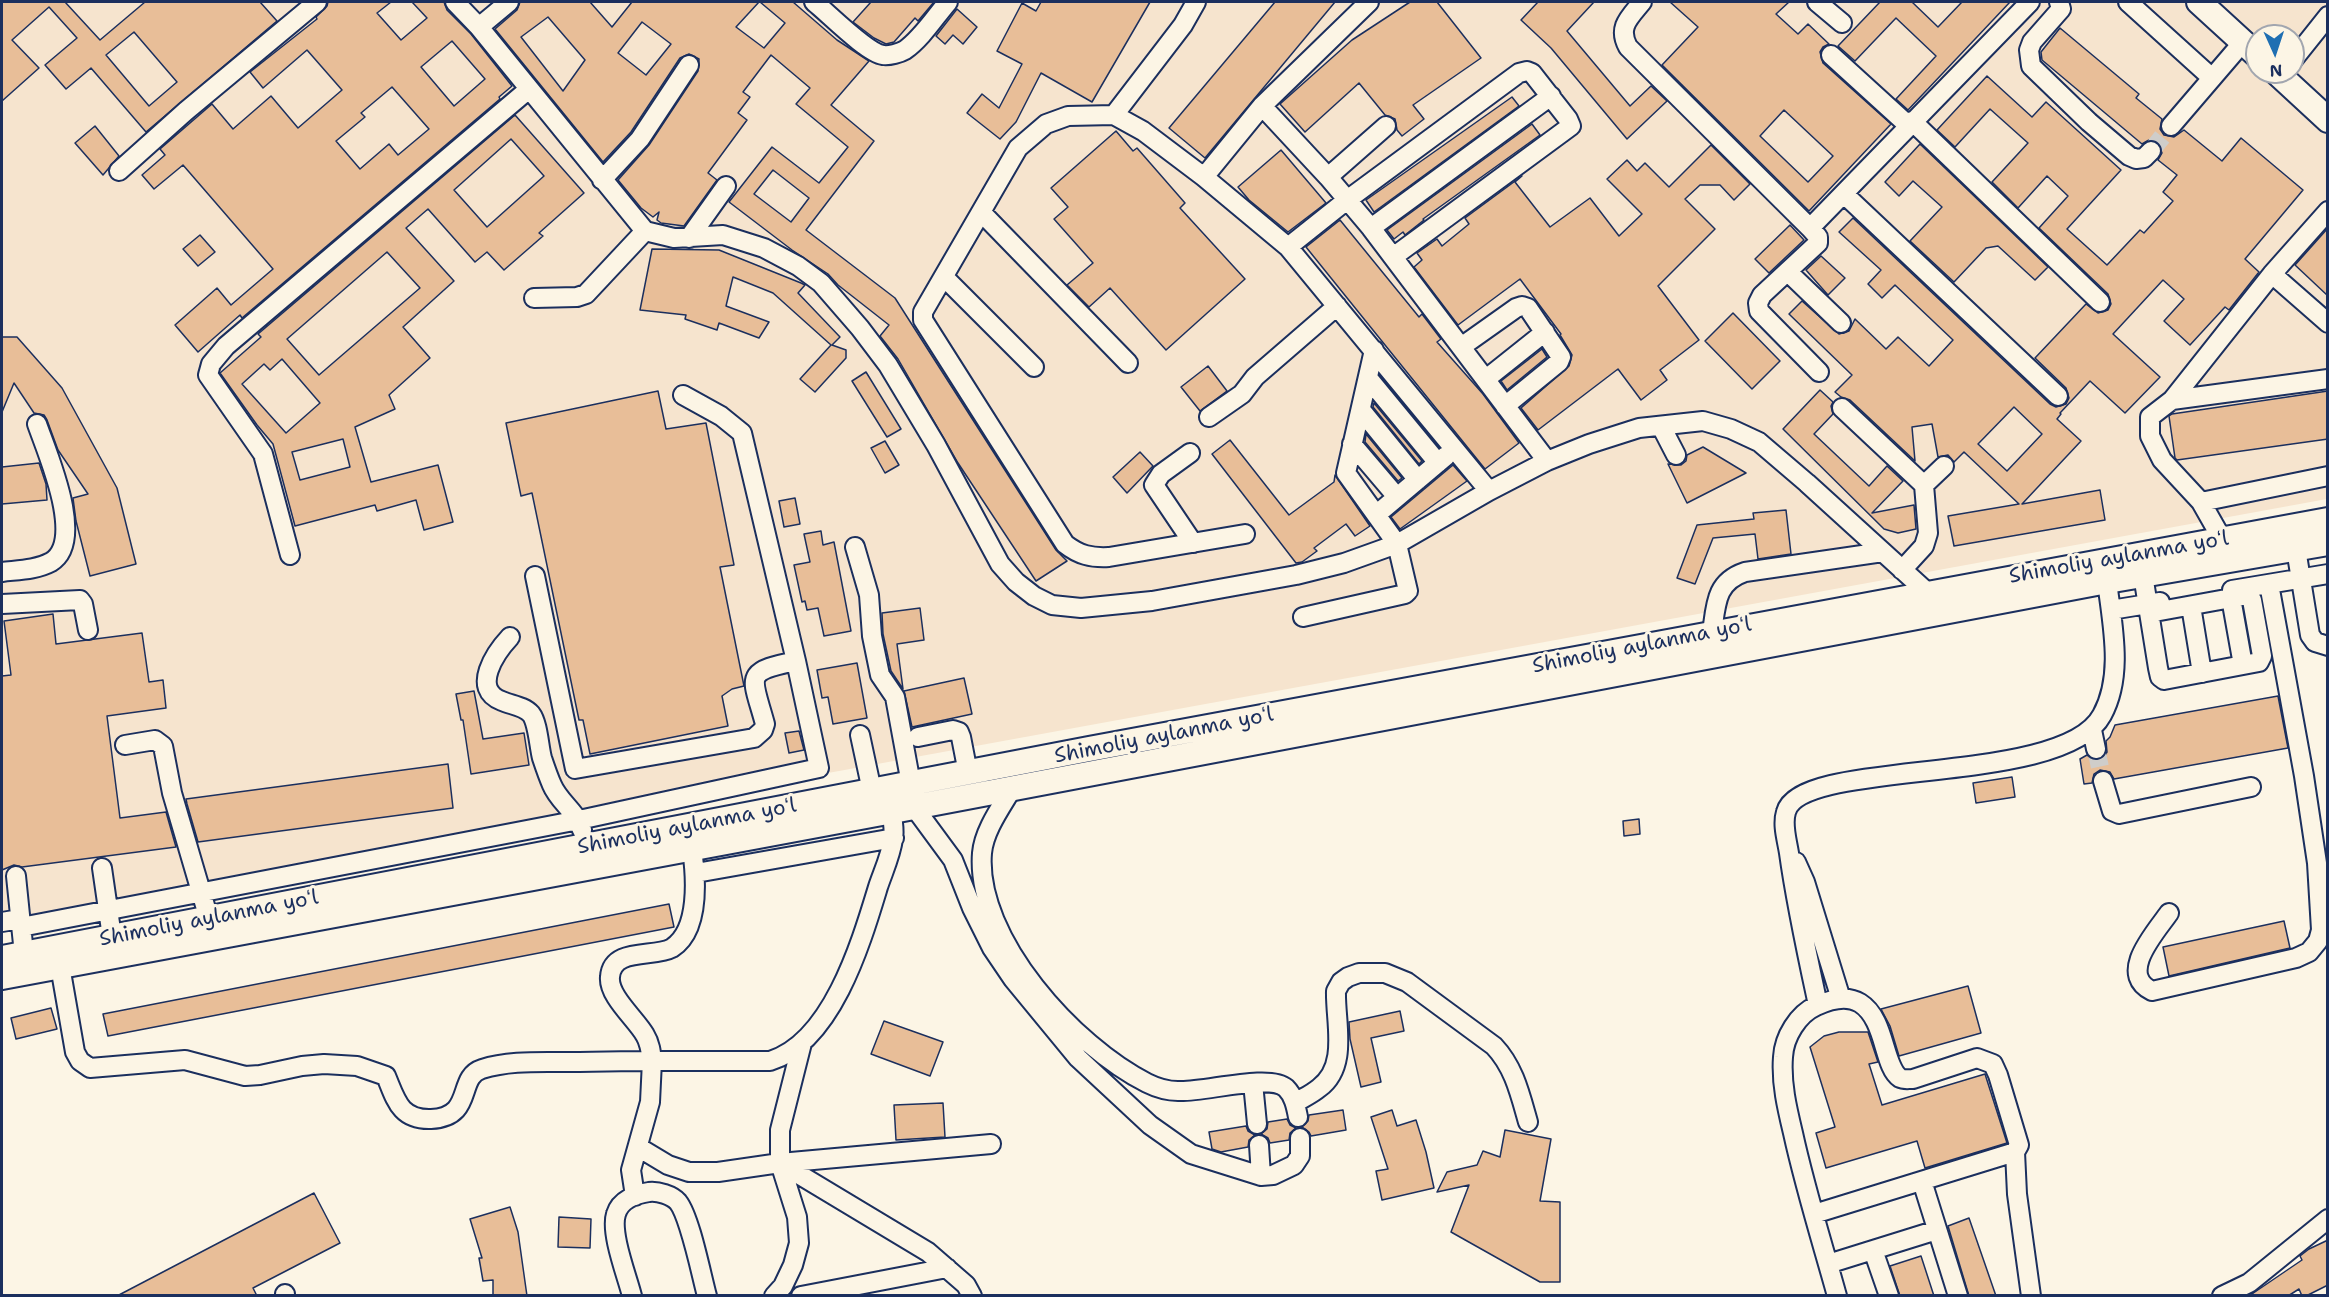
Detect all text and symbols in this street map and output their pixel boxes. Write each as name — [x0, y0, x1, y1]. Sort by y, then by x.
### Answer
north arrow — [2245, 24, 2305, 84]
text: N — [2269, 60, 2283, 81]
street label: Shimoliy aylanma yoʻl — [2007, 526, 2231, 590]
street label: Shimoliy aylanma yoʻl — [1530, 612, 1754, 680]
street label: Shimoliy aylanma yoʻl — [1052, 702, 1276, 770]
street label: Shimoliy aylanma yoʻl — [575, 793, 799, 861]
street label: Shimoliy aylanma yoʻl — [97, 885, 321, 953]

